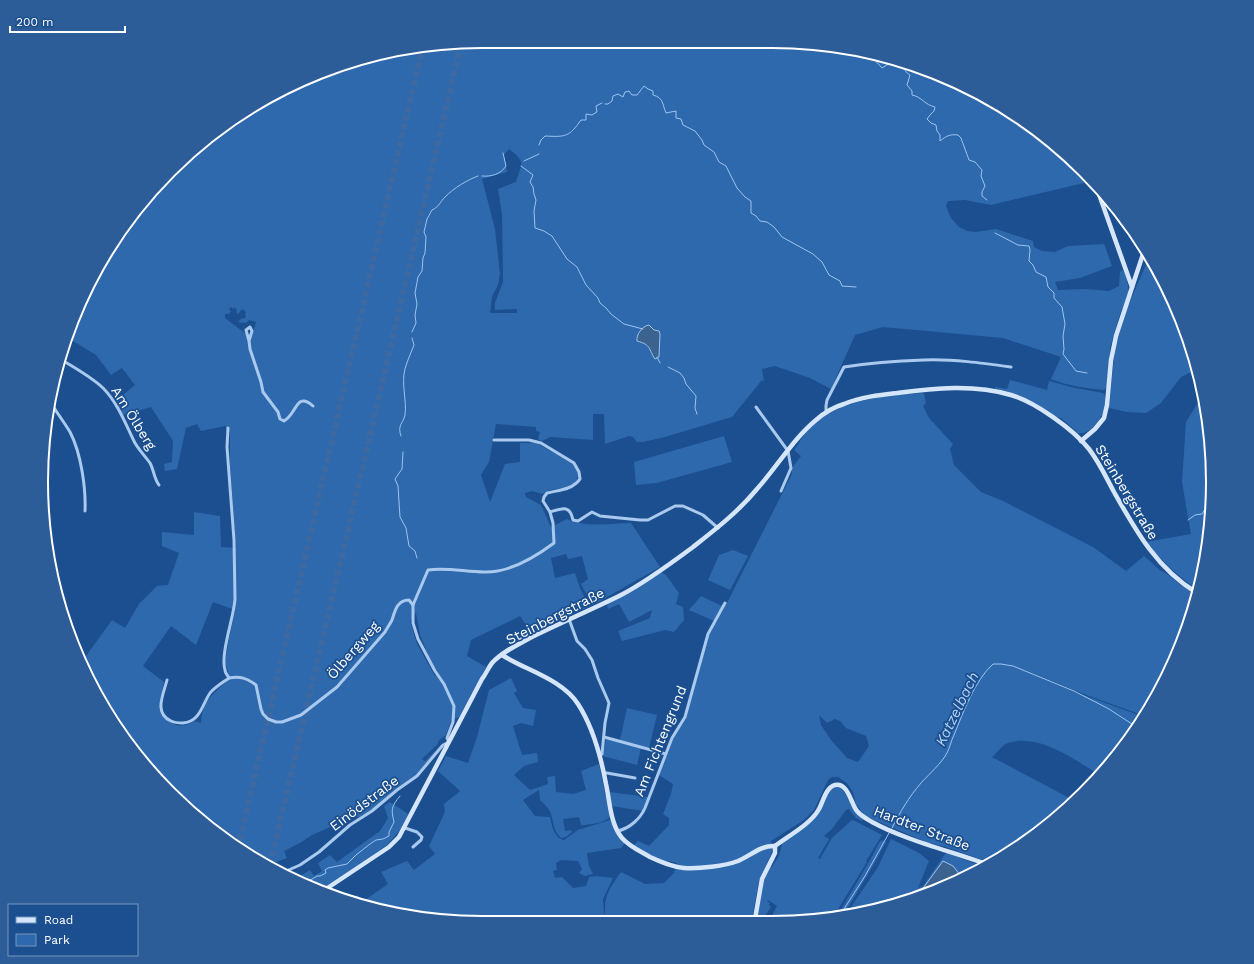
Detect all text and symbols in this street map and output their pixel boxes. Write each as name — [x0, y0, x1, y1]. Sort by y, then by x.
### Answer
scale bar — [10, 8, 125, 34]
text: 200 m — [16, 15, 53, 29]
street label: Am Ölberg — [108, 383, 160, 453]
street label: Steinbergstraße — [1092, 441, 1162, 543]
street label: Steinbergstraße — [503, 584, 607, 648]
street label: Ölbergweg — [324, 617, 383, 682]
water label: Katzelbach — [931, 669, 983, 749]
street label: Am Fichtengrund — [631, 683, 689, 799]
street label: Einödstraße — [326, 772, 402, 834]
street label: Hardter Straße — [872, 802, 972, 854]
legend — [8, 904, 138, 956]
text: Road — [44, 913, 73, 927]
text: Park — [44, 933, 70, 947]

